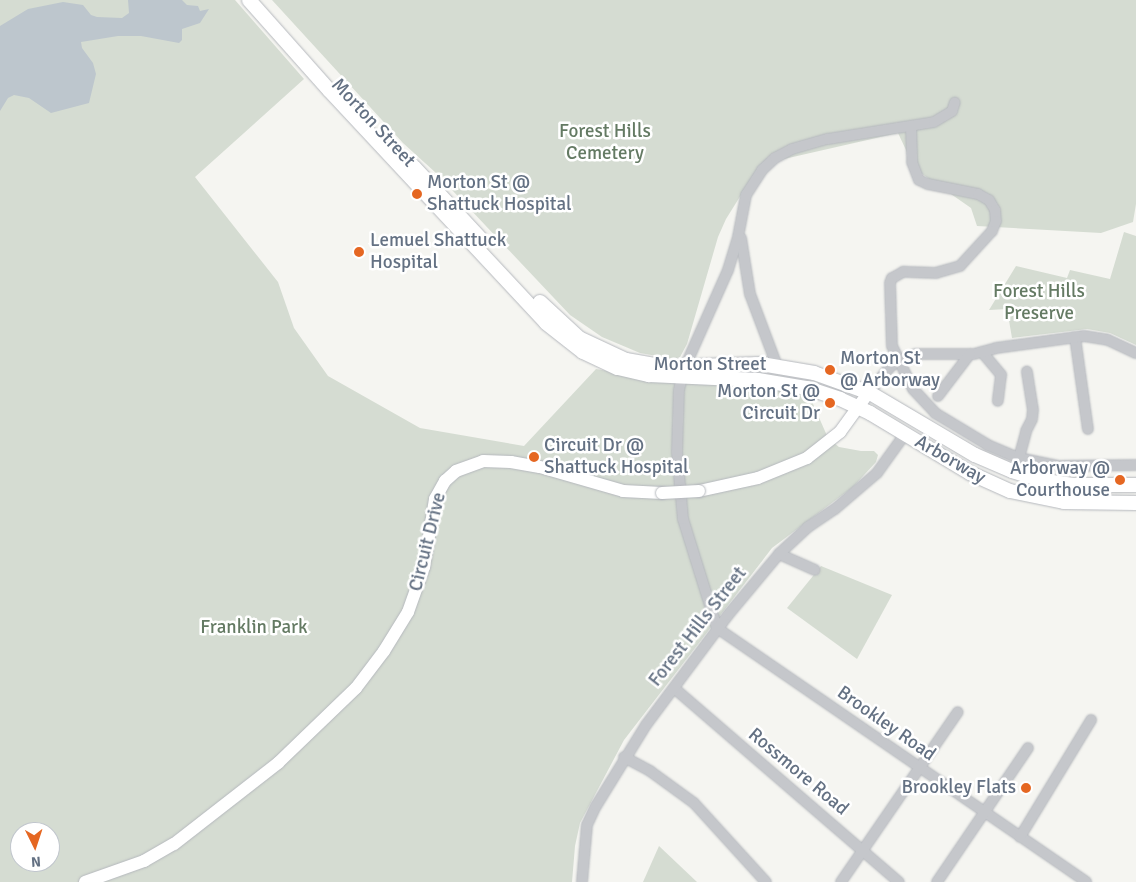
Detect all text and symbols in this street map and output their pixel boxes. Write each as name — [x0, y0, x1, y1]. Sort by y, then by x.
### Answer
street label: Morton Street — [326, 74, 420, 172]
park label: Forest Hills Cemetery — [559, 121, 651, 165]
place label: Morton St @ Shattuck Hospital — [427, 172, 572, 216]
marker: Morton St @ Shattuck Hospital — [411, 188, 423, 200]
place label: Lemuel Shattuck Hospital — [370, 230, 506, 274]
marker: Lemuel Shattuck Hospital — [352, 245, 366, 259]
park label: Forest Hills Preserve — [993, 281, 1085, 325]
place label: Morton St @ Arborway — [840, 348, 940, 392]
street label: Morton Street — [653, 354, 767, 376]
marker: Morton St @ Arborway — [824, 364, 836, 376]
place label: Morton St @ Circuit Dr — [717, 381, 820, 425]
marker: Morton St @ Circuit Dr — [824, 397, 836, 409]
street label: Arborway — [911, 431, 989, 489]
place label: Circuit Dr @ Shattuck Hospital — [544, 435, 689, 479]
marker: Circuit Dr @ Shattuck Hospital — [528, 451, 540, 463]
place label: Arborway @ Courthouse — [1010, 458, 1110, 502]
marker: Arborway @ Courthouse — [1114, 474, 1126, 486]
street label: Circuit Drive — [405, 490, 451, 594]
street label: Forest Hills Street — [644, 563, 752, 691]
park label: Franklin Park — [200, 617, 308, 639]
street label: Brookley Road — [832, 682, 940, 766]
street label: Rossmore Road — [743, 724, 853, 820]
place label: Brookley Flats — [902, 777, 1016, 799]
marker: Brookley Flats — [1020, 782, 1032, 794]
north arrow — [10, 822, 60, 872]
text: N — [31, 853, 41, 870]

